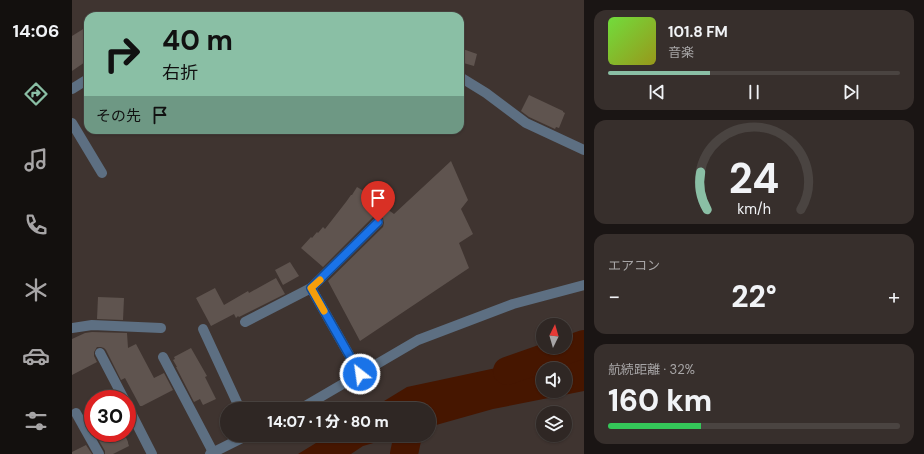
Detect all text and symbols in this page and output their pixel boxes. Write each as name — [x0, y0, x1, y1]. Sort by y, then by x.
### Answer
text: 14:06 — [13, 19, 59, 43]
text: 40 m — [162, 22, 233, 59]
text: 101.8 FM — [668, 22, 728, 42]
icon: right — [96, 28, 148, 80]
text: 音楽 — [668, 44, 694, 61]
text: 右折 — [162, 61, 198, 85]
icon: directions — [22, 80, 50, 108]
icon: previous — [646, 81, 668, 103]
icon: pause — [743, 81, 765, 103]
icon: next — [840, 81, 862, 103]
icon: arrive — [149, 104, 171, 126]
text: その先 — [96, 106, 141, 126]
icon: music — [22, 146, 50, 174]
text: 24 — [729, 152, 779, 206]
pin — [361, 181, 395, 222]
icon: arrive — [367, 187, 389, 209]
text: km/h — [737, 200, 771, 218]
icon: phone — [22, 211, 50, 239]
text: エアコン — [608, 257, 660, 274]
icon: climate — [22, 276, 50, 304]
text: 22° — [731, 277, 777, 316]
text: − — [608, 282, 620, 311]
text: + — [888, 282, 900, 311]
north arrow — [536, 318, 572, 354]
map controls — [536, 318, 572, 442]
icon: car — [22, 342, 50, 370]
position arrow — [339, 353, 381, 395]
text: 航続距離 · 32% — [608, 361, 695, 378]
button: sound — [536, 362, 572, 398]
text: 160 km — [608, 381, 712, 420]
speed limit sign: 30 — [84, 390, 136, 442]
button: layers — [536, 406, 572, 442]
icon: filters — [22, 407, 50, 435]
text: 14:07 · 1 分 · 80 m — [267, 412, 389, 432]

